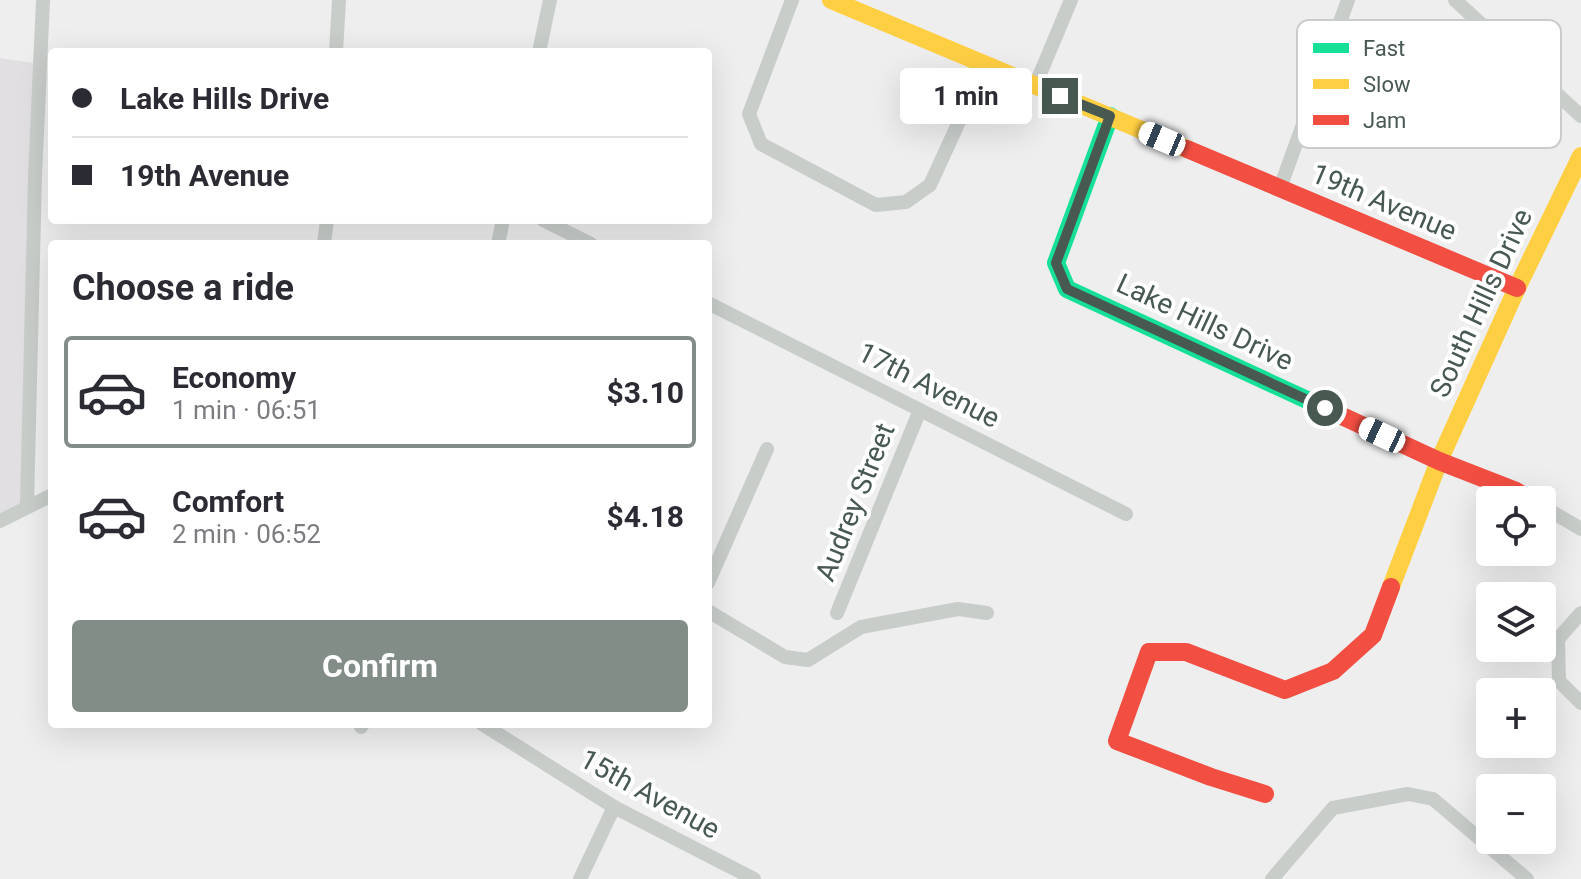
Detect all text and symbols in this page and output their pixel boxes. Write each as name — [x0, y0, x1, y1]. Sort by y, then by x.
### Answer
legend — [1297, 20, 1561, 148]
text: Fast — [1363, 36, 1405, 61]
callout: 1 min — [900, 68, 1032, 124]
text: Slow — [1363, 72, 1411, 97]
route end — [1042, 78, 1078, 114]
text: Lake Hills Drive — [120, 81, 329, 116]
text: 1 min — [933, 81, 999, 111]
text: Jam — [1363, 108, 1406, 133]
car — [1135, 119, 1189, 159]
street label: 19th Avenue — [1306, 157, 1462, 247]
text: 19th Avenue — [120, 158, 289, 193]
street label: South Hills Drive — [1423, 203, 1539, 403]
text: Choose a ride — [72, 267, 294, 309]
street label: Lake Hills Drive — [1112, 267, 1298, 377]
street label: 17th Avenue — [853, 335, 1005, 435]
icon: car — [76, 356, 148, 428]
text: Economy — [172, 360, 296, 395]
text: $3.10 — [606, 375, 684, 410]
route start — [1307, 390, 1343, 426]
text: 1 min · 06:51 — [172, 395, 321, 425]
car — [1355, 414, 1409, 456]
street label: Audrey Street — [808, 418, 902, 586]
icon: car — [76, 480, 148, 552]
text: Comfort — [172, 484, 284, 519]
map controls — [1476, 486, 1556, 854]
button: locate — [1476, 486, 1556, 566]
text: $4.18 — [606, 499, 684, 534]
text: 2 min · 06:52 — [172, 519, 321, 549]
button: layers — [1476, 582, 1556, 662]
button: Confirm — [72, 620, 688, 712]
button: + — [1476, 678, 1556, 758]
street label: 15th Avenue — [574, 742, 726, 846]
button: − — [1476, 774, 1556, 854]

